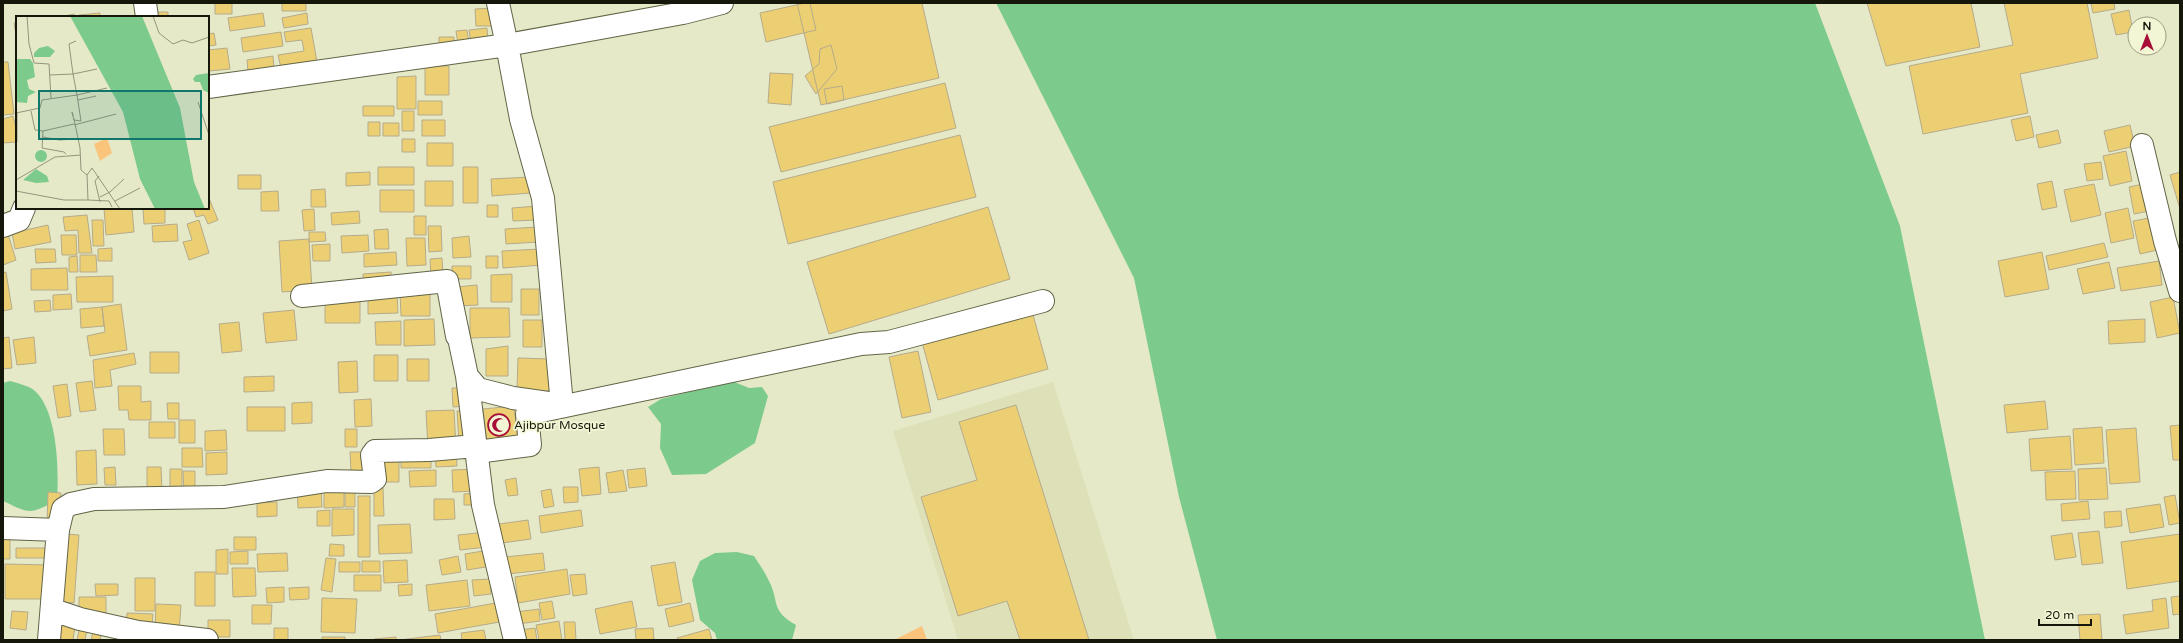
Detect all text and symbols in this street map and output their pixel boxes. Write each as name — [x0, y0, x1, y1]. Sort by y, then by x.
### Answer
inset map — [16, 16, 209, 209]
north arrow — [2127, 16, 2167, 56]
text: N — [2143, 20, 2151, 33]
mosque icon: Ajibpur Mosque — [486, 412, 512, 438]
place label: Ajibpur Mosque — [514, 418, 605, 432]
scale bar — [2039, 601, 2091, 627]
text: 20 m — [2045, 608, 2074, 622]

